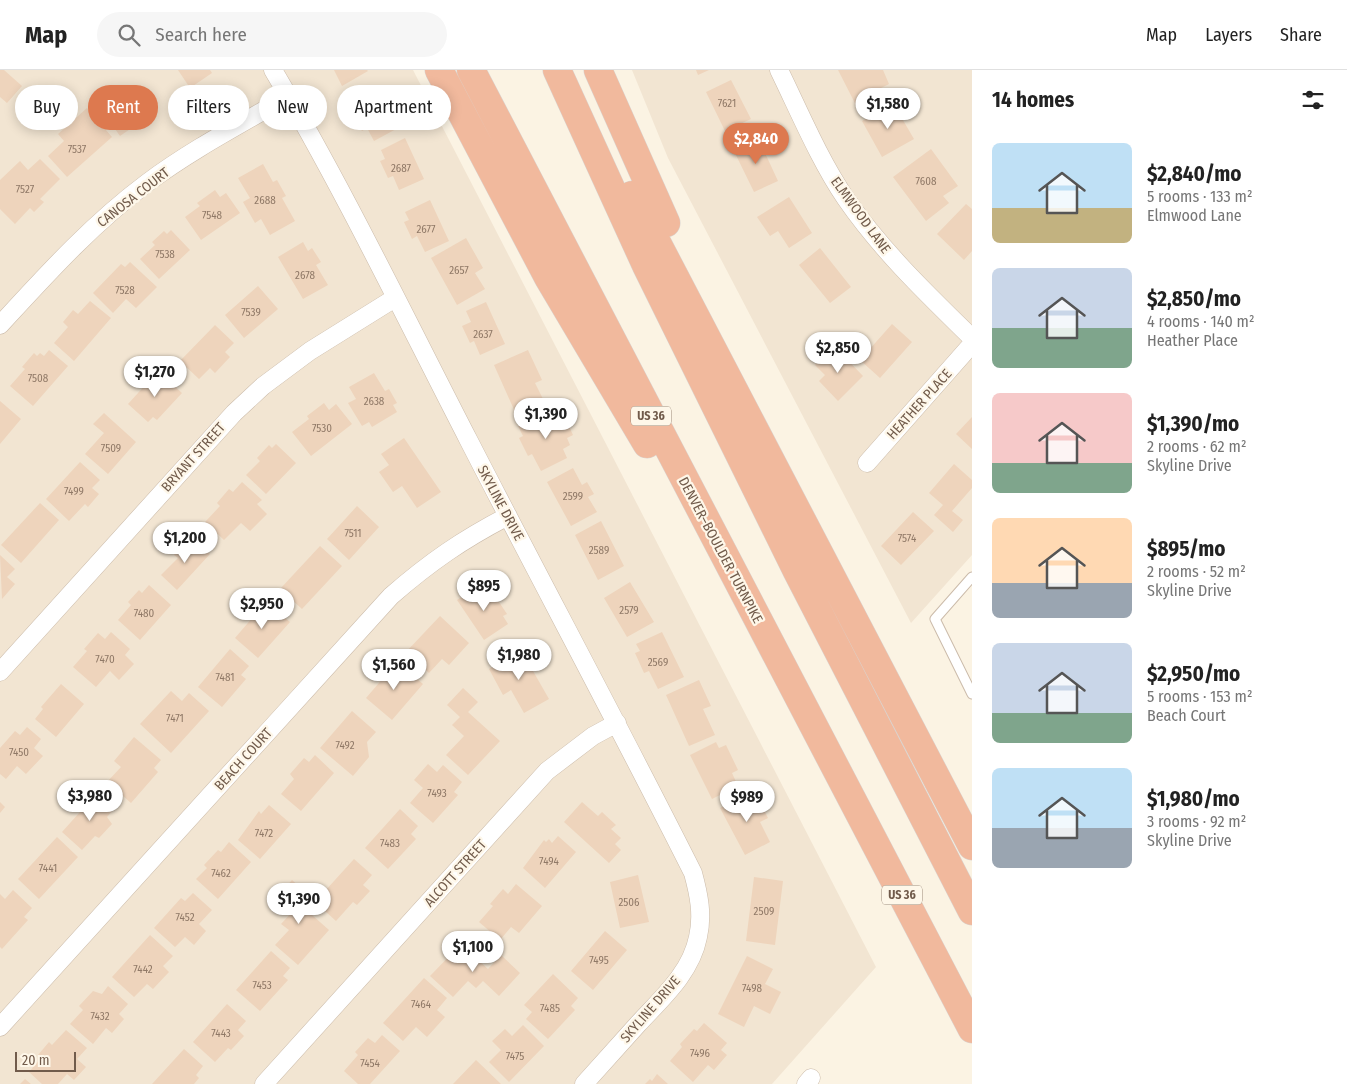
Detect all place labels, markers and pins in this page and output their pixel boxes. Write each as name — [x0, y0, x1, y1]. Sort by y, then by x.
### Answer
pin: $1,580 — [847, 88, 929, 130]
pin: $2,840 — [715, 122, 797, 165]
pin: $2,850 — [797, 332, 879, 374]
pin: $1,270 — [114, 356, 196, 398]
pin: $1,390 — [505, 398, 587, 440]
pin: $1,200 — [144, 522, 226, 564]
pin: $895 — [454, 570, 514, 612]
pin: $2,950 — [221, 588, 303, 630]
pin: $1,980 — [478, 638, 560, 681]
pin: $1,560 — [353, 648, 435, 691]
pin: $3,980 — [49, 780, 131, 822]
pin: $989 — [717, 780, 777, 823]
pin: $1,390 — [258, 882, 340, 925]
pin: $1,100 — [432, 930, 514, 973]

